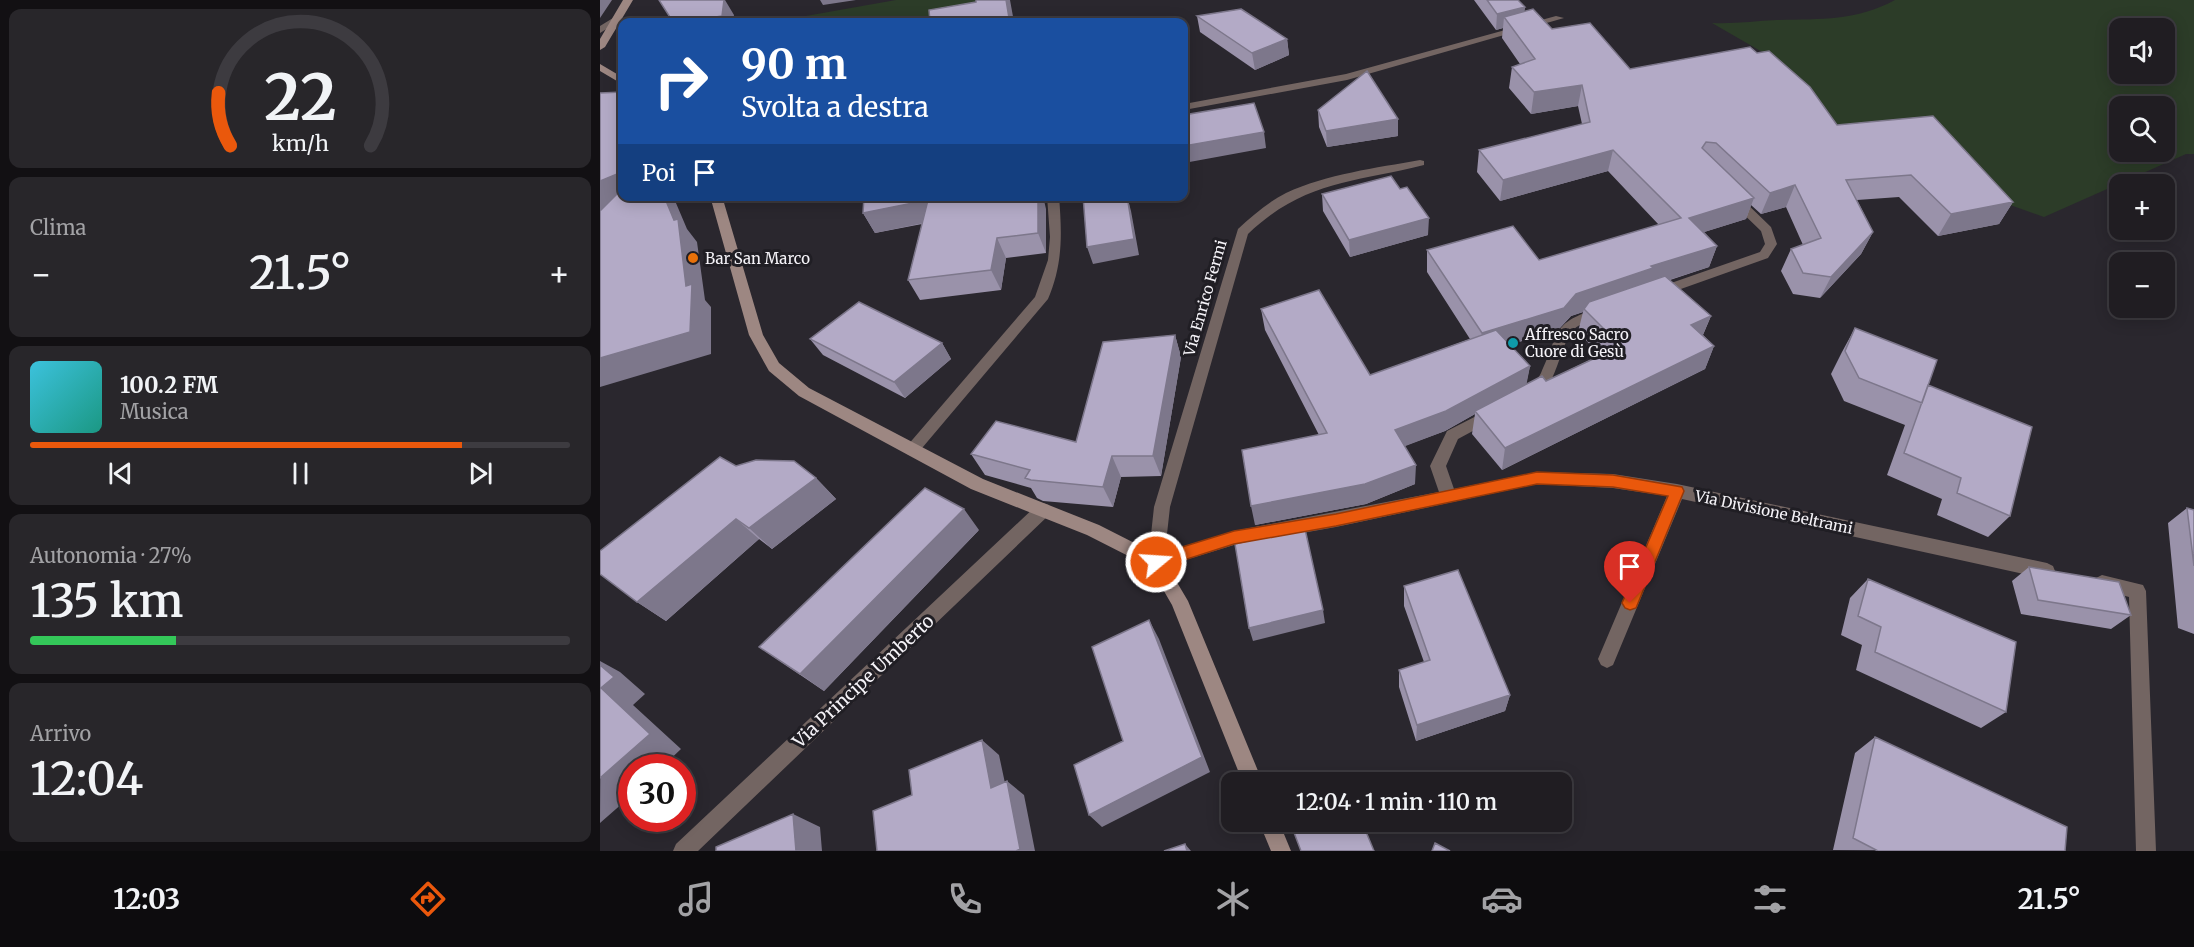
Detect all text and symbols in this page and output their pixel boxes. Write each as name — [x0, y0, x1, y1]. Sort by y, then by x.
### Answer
map controls — [2109, 18, 2175, 318]
button: sound — [2109, 18, 2175, 84]
text: 90 m — [741, 38, 847, 90]
icon: right — [642, 42, 720, 120]
text: 22 — [264, 59, 336, 137]
text: Svolta a destra — [741, 90, 929, 124]
button: search — [2109, 96, 2175, 162]
text: km/h — [272, 130, 328, 157]
icon: arrive — [688, 156, 721, 189]
text: Poi — [642, 159, 676, 187]
button: + — [2109, 174, 2175, 240]
text: Clima — [30, 215, 86, 240]
street label: Via Enrico Fermi — [1179, 238, 1231, 359]
text: 21.5° — [249, 245, 351, 301]
place label: Bar San Marco — [705, 249, 810, 268]
marker: Bar San Marco — [686, 251, 700, 265]
button: − — [2109, 252, 2175, 318]
text: − — [30, 254, 52, 295]
text: + — [548, 254, 570, 295]
place label: Affresco Sacro Cuore di Gesù — [1524, 325, 1629, 361]
marker: Affresco Sacro Cuore di Gesù — [1506, 336, 1520, 350]
text: 100.2 FM — [120, 371, 218, 399]
text: Musica — [120, 399, 189, 424]
icon: previous — [104, 457, 137, 490]
icon: pause — [284, 457, 317, 490]
icon: next — [464, 457, 497, 490]
street label: Via Divisione Beltrami — [1692, 486, 1855, 538]
position arrow — [1124, 530, 1188, 594]
pin — [1604, 541, 1655, 603]
text: Autonomia · 27% — [30, 543, 192, 568]
icon: arrive — [1613, 550, 1646, 583]
text: 135 km — [30, 573, 184, 629]
street label: Via Principe Umberto — [787, 609, 939, 753]
text: Arrivo — [30, 721, 91, 746]
text: 12:04 — [30, 751, 143, 807]
speed limit sign: 30 — [618, 754, 696, 832]
text: 12:04 · 1 min · 110 m — [1296, 788, 1497, 816]
icon: directions — [407, 878, 449, 920]
icon: music — [675, 878, 717, 920]
icon: phone — [944, 878, 986, 920]
icon: climate — [1212, 878, 1254, 920]
icon: car — [1481, 878, 1523, 920]
icon: filters — [1749, 878, 1791, 920]
text: 12:03 — [113, 882, 180, 916]
text: 21.5° — [2018, 882, 2081, 916]

